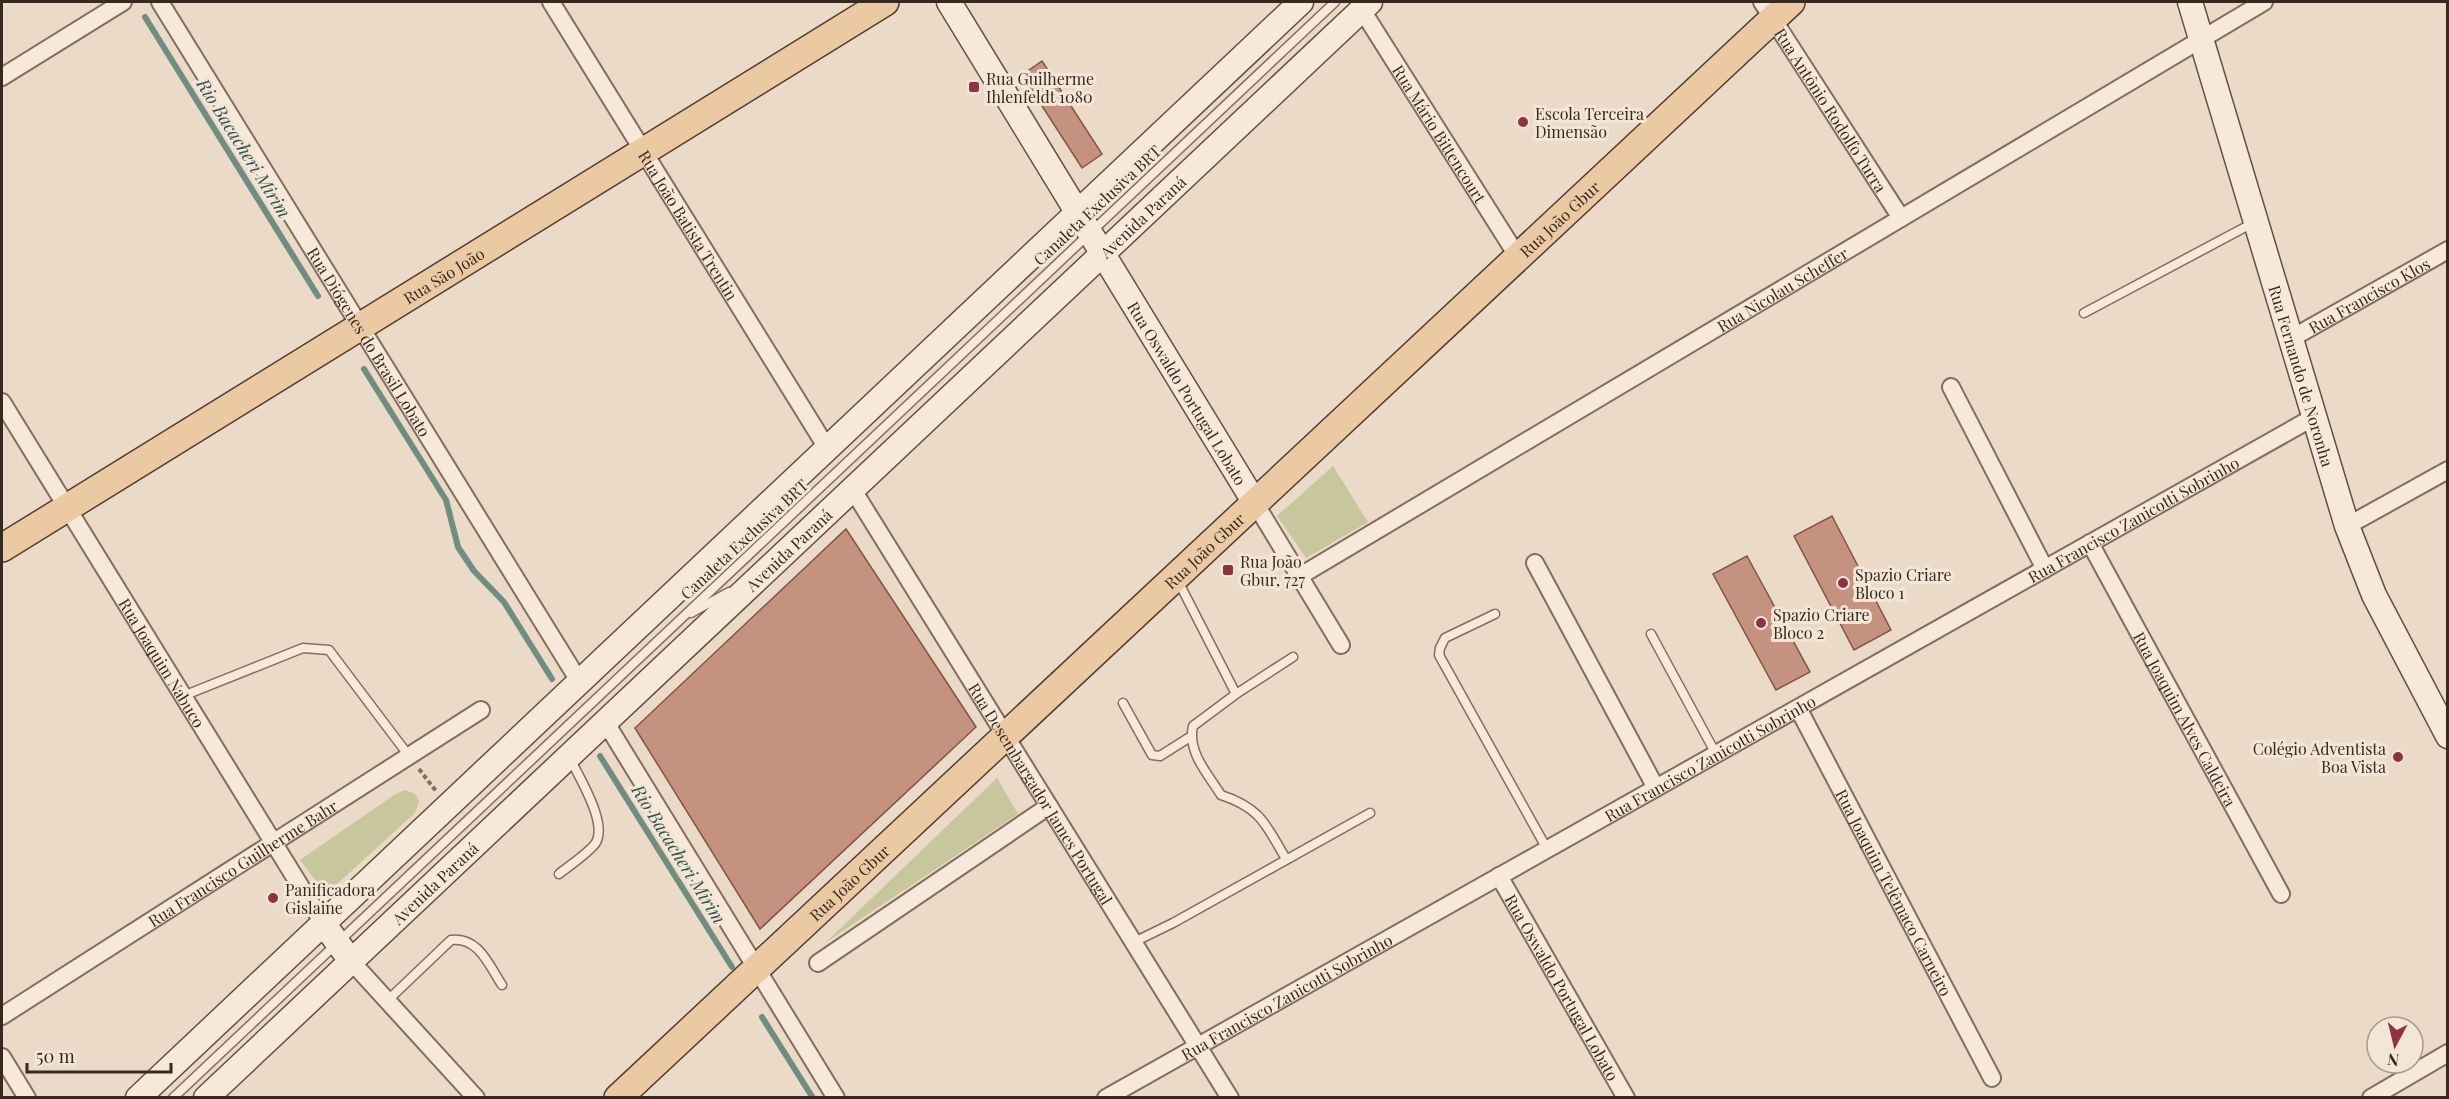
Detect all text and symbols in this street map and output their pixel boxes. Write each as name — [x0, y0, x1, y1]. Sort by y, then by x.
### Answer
street label: Rua Antônio Rodolfo Turra — [1771, 23, 1892, 196]
street label: Rua Mário Bittencourt — [1389, 60, 1492, 207]
place label: Rua Guilherme Ihlenfeldt 1080 — [986, 68, 1094, 107]
water label: Rio Bacacheri Mirim — [191, 73, 297, 222]
marker: Rua Guilherme Ihlenfeldt 1080 — [967, 80, 981, 94]
place label: Escola Terceira Dimensão — [1535, 103, 1644, 142]
marker: Escola Terceira Dimensão — [1516, 115, 1530, 129]
street label: Canaleta Exclusiva BRT — [1029, 140, 1165, 270]
street label: Rua João Batista Trentin — [634, 146, 743, 304]
street label: Avenida Paraná — [1094, 171, 1190, 263]
street label: Rua João Gbur — [1514, 176, 1604, 261]
street label: Rua São João — [399, 242, 488, 308]
street label: Rua Nicolau Scheffer — [1713, 242, 1851, 336]
street label: Rua Diógenes do Brasil Lobato — [303, 243, 436, 440]
street label: Rua Francisco Klos — [2304, 252, 2433, 337]
street label: Rua Fernando de Noronha — [2265, 282, 2339, 469]
street label: Rua Oswaldo Portugal Lobato — [1124, 297, 1252, 489]
street label: Rua Francisco Zanicotti Sobrinho — [2024, 451, 2243, 587]
street label: Canaleta Exclusiva BRT — [676, 474, 812, 604]
street label: Avenida Paraná — [740, 504, 836, 596]
street label: Rua João Gbur — [1159, 508, 1249, 593]
place label: Rua João Gbur, 727 — [1240, 551, 1305, 590]
marker: Rua João Gbur, 727 — [1221, 563, 1235, 577]
place label: Spazio Criare Bloco 1 — [1855, 564, 1952, 603]
marker: Spazio Criare Bloco 1 — [1836, 576, 1850, 590]
street label: Rua Joaquim Nabuco — [115, 594, 210, 731]
place label: Spazio Criare Bloco 2 — [1773, 604, 1870, 643]
marker: Spazio Criare Bloco 2 — [1754, 616, 1768, 630]
street label: Rua Joaquim Alves Caldeira — [2130, 628, 2242, 810]
street label: Rua Desembargador James Portugal — [964, 679, 1118, 909]
street label: Rua Francisco Zanicotti Sobrinho — [1600, 690, 1819, 826]
place label: Colégio Adventista Boa Vista — [2253, 738, 2386, 777]
marker: Colégio Adventista Boa Vista — [2391, 750, 2405, 764]
water label: Rio Bacacheri Mirim — [626, 779, 732, 928]
street label: Rua Joaquim Telêmaco Carneiro — [1832, 785, 1958, 999]
street label: Rua Francisco Guilherme Bahr — [144, 794, 341, 931]
street label: Avenida Paraná — [386, 837, 482, 929]
street label: Rua João Gbur — [804, 840, 894, 925]
place label: Panificadora Gislaine — [285, 879, 375, 918]
street label: Rua Oswaldo Portugal Lobato — [1501, 890, 1624, 1084]
marker: Panificadora Gislaine — [266, 891, 280, 905]
street label: Rua Francisco Zanicotti Sobrinho — [1177, 928, 1396, 1064]
north arrow — [2365, 1015, 2425, 1075]
scale bar — [27, 1036, 171, 1074]
text: 50 m — [36, 1044, 75, 1068]
text: N — [2386, 1049, 2400, 1072]

